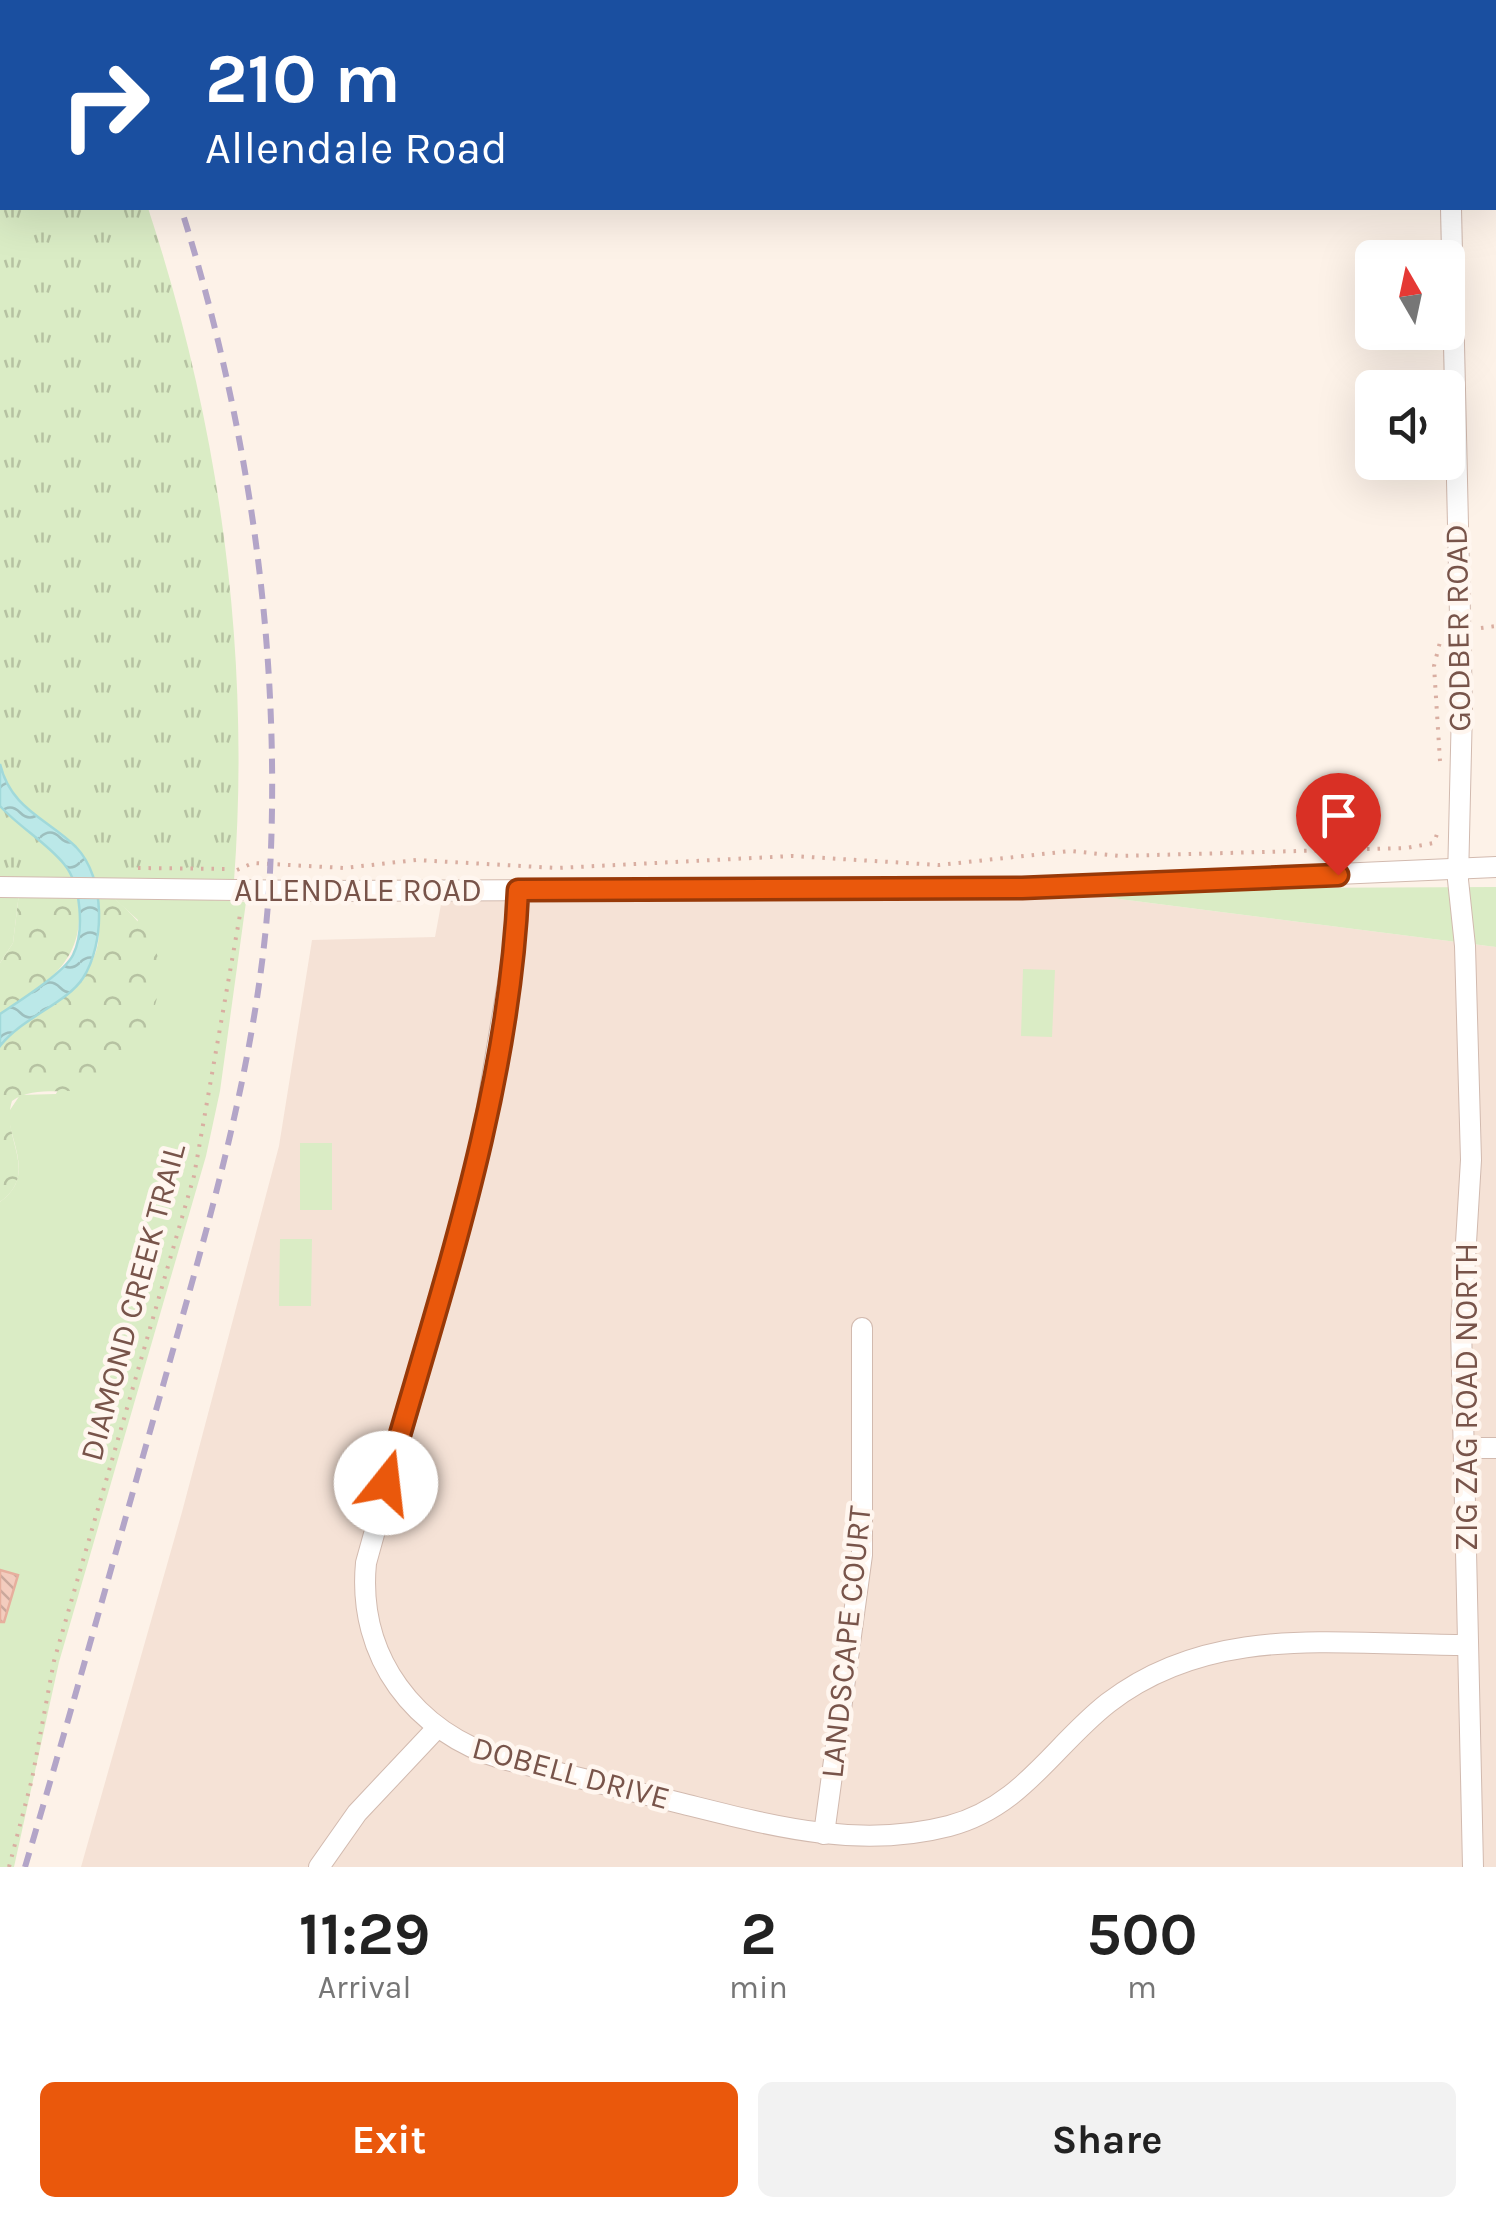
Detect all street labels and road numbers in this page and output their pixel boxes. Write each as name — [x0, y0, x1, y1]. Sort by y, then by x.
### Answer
street label: GODBER ROAD — [1438, 524, 1478, 732]
street label: ALLENDALE ROAD — [234, 872, 482, 909]
street label: DIAMOND CREEK TRAIL — [73, 1139, 193, 1465]
street label: ZIG ZAG ROAD NORTH — [1448, 1243, 1485, 1551]
street label: LANDSCAPE COURT — [813, 1504, 879, 1780]
street label: DOBELL DRIVE — [468, 1729, 674, 1817]

